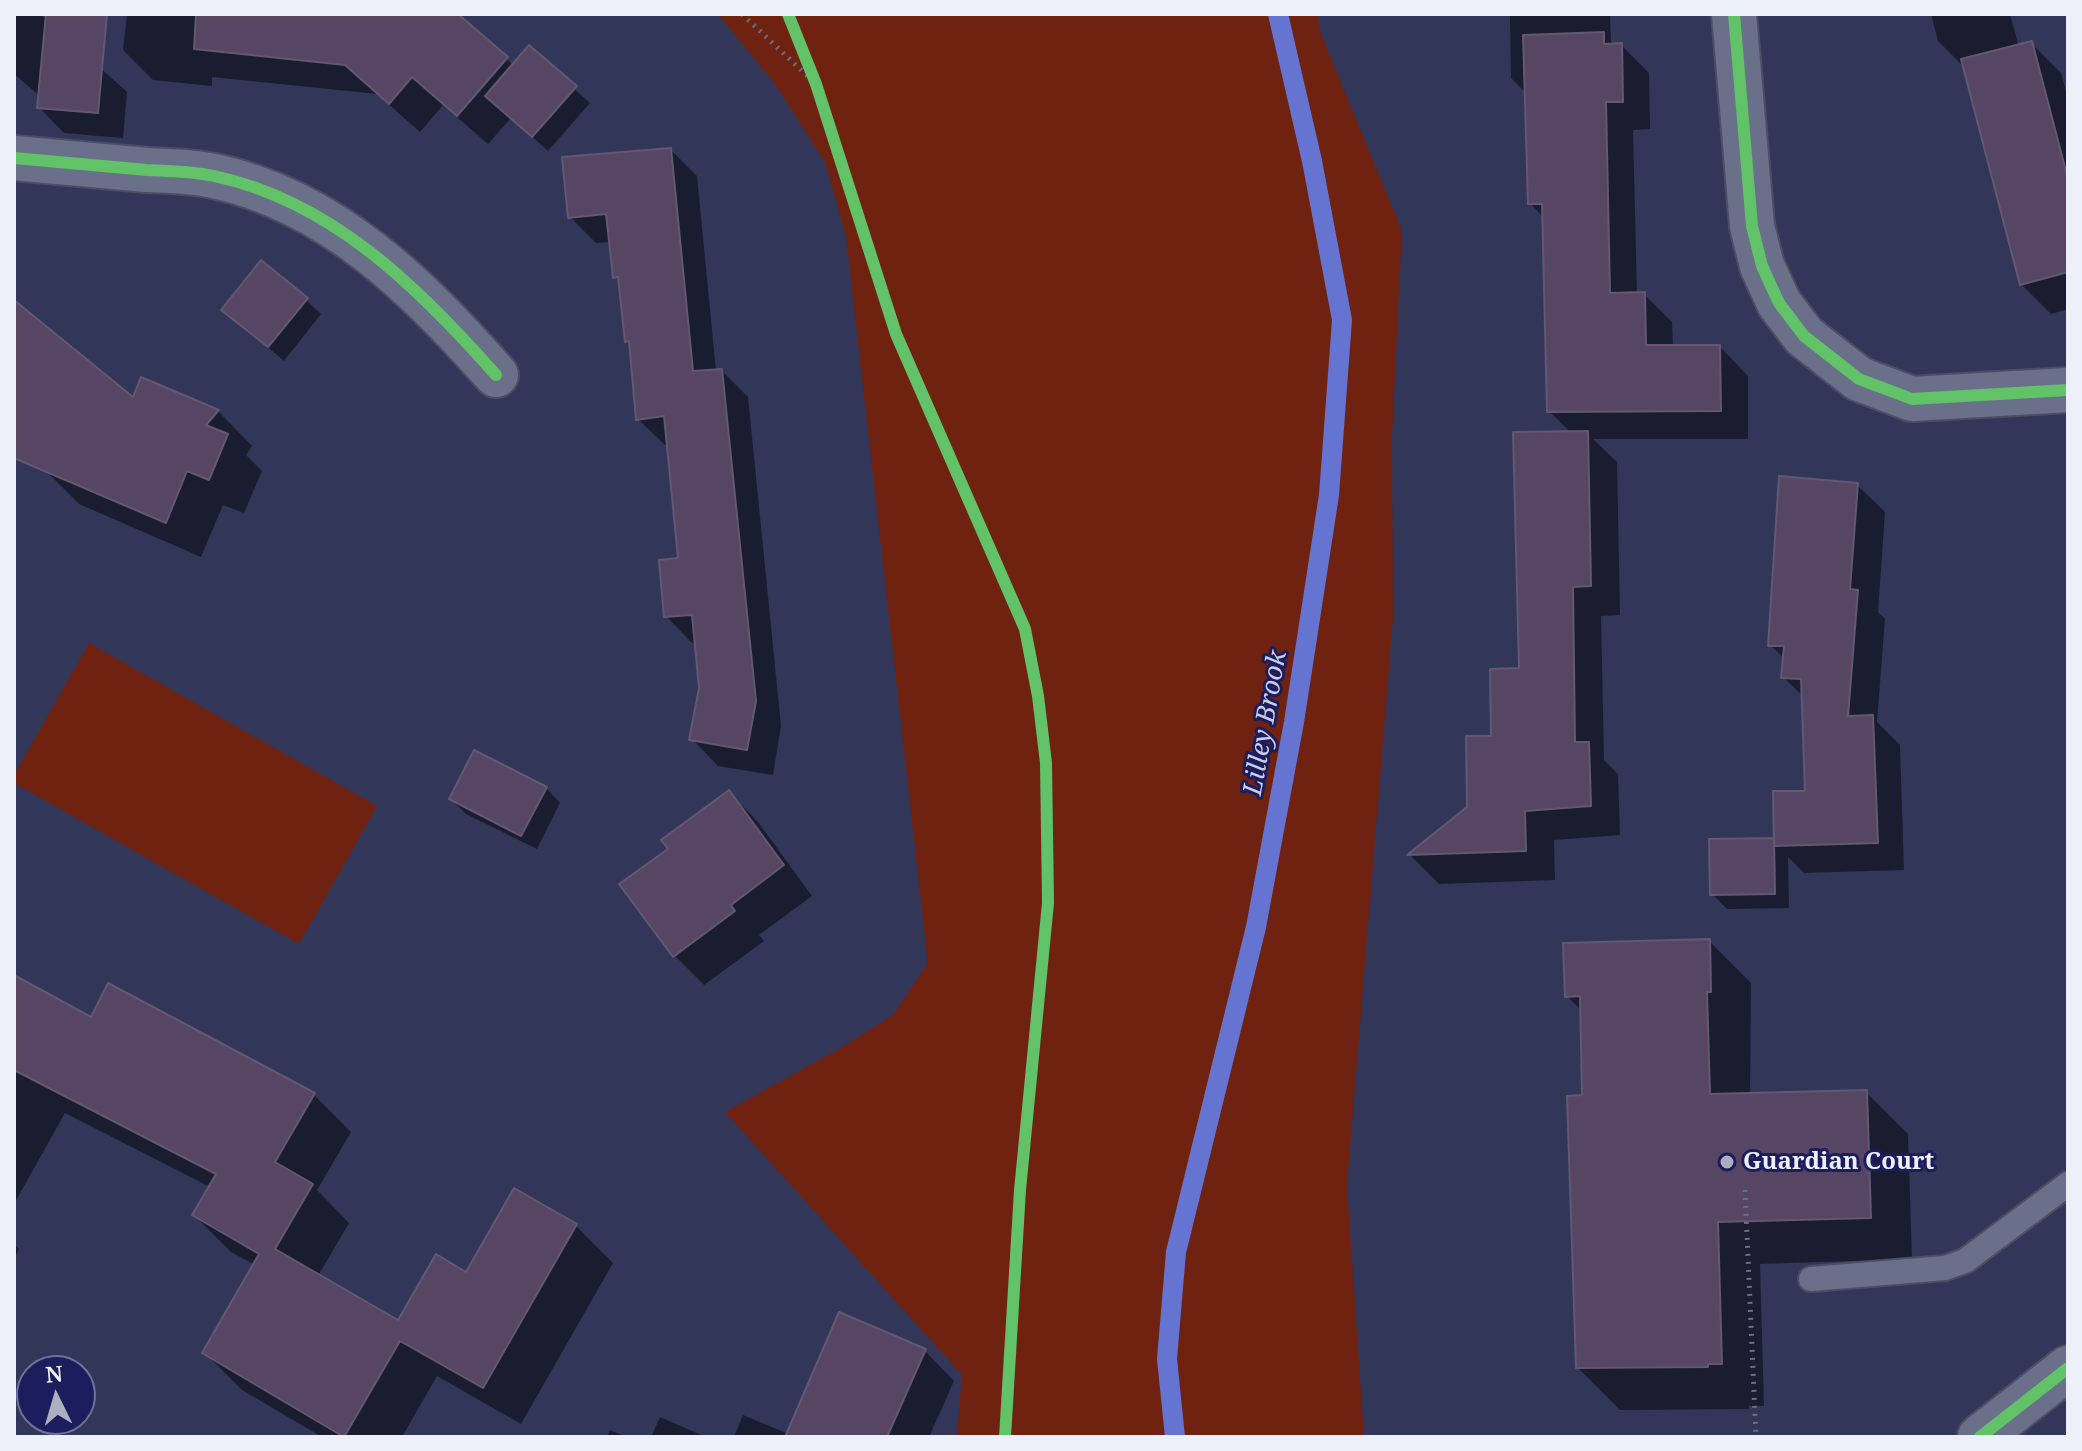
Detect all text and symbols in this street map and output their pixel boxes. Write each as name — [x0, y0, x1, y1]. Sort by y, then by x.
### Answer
water label: Lilley Brook — [1238, 648, 1294, 798]
place label: Guardian Court — [1743, 1148, 1934, 1176]
marker: Guardian Court — [1718, 1153, 1736, 1171]
north arrow — [16, 1355, 96, 1435]
text: N — [44, 1357, 64, 1389]

